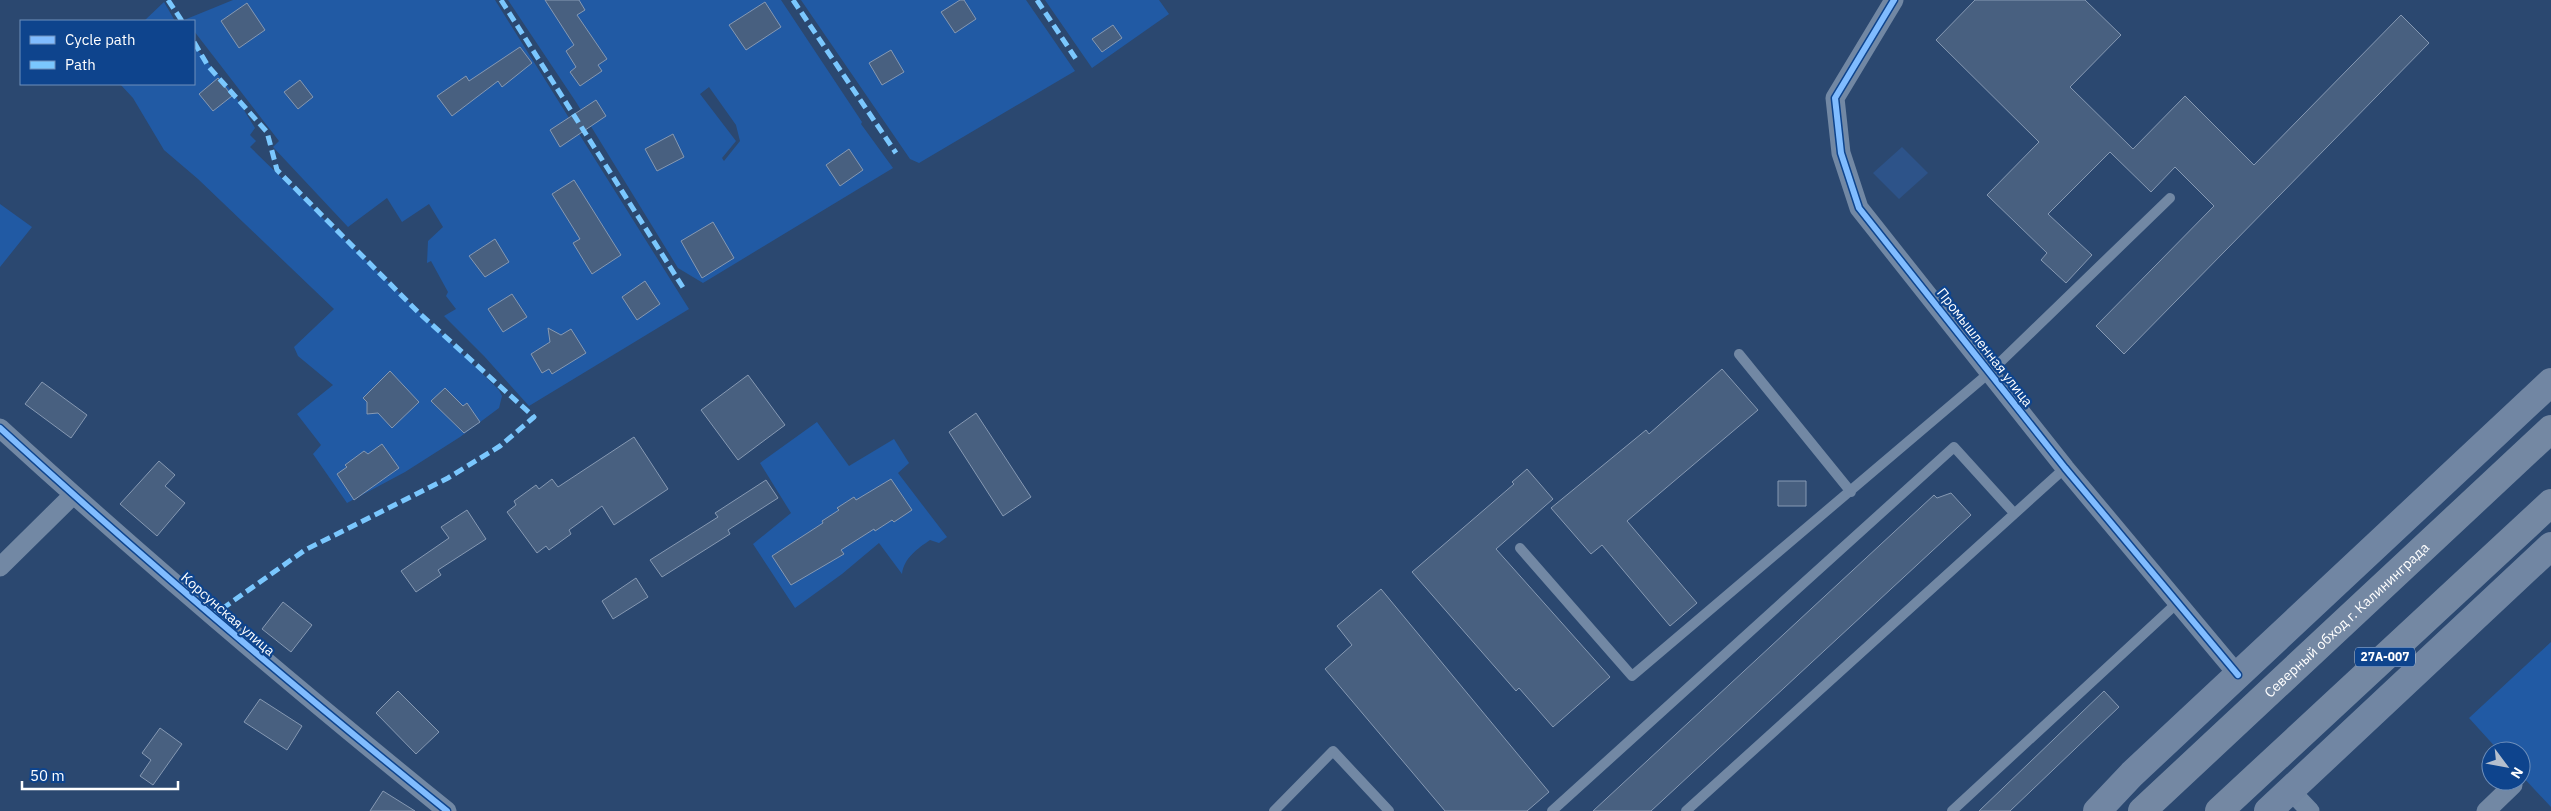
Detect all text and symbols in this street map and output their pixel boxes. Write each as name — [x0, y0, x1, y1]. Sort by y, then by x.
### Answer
legend — [20, 20, 195, 85]
text: Cycle path — [65, 30, 136, 49]
text: Path — [65, 55, 96, 74]
street label: Промышленная улица — [1933, 284, 2037, 410]
street label: Северный обход г. Калининграда — [2260, 538, 2433, 701]
street label: Корсунская улица — [177, 568, 279, 660]
road number: 27А-007 — [2355, 648, 2415, 666]
north arrow — [2481, 741, 2531, 791]
scale bar — [22, 758, 179, 790]
text: N — [2507, 764, 2527, 782]
text: 50 m — [30, 766, 65, 785]

